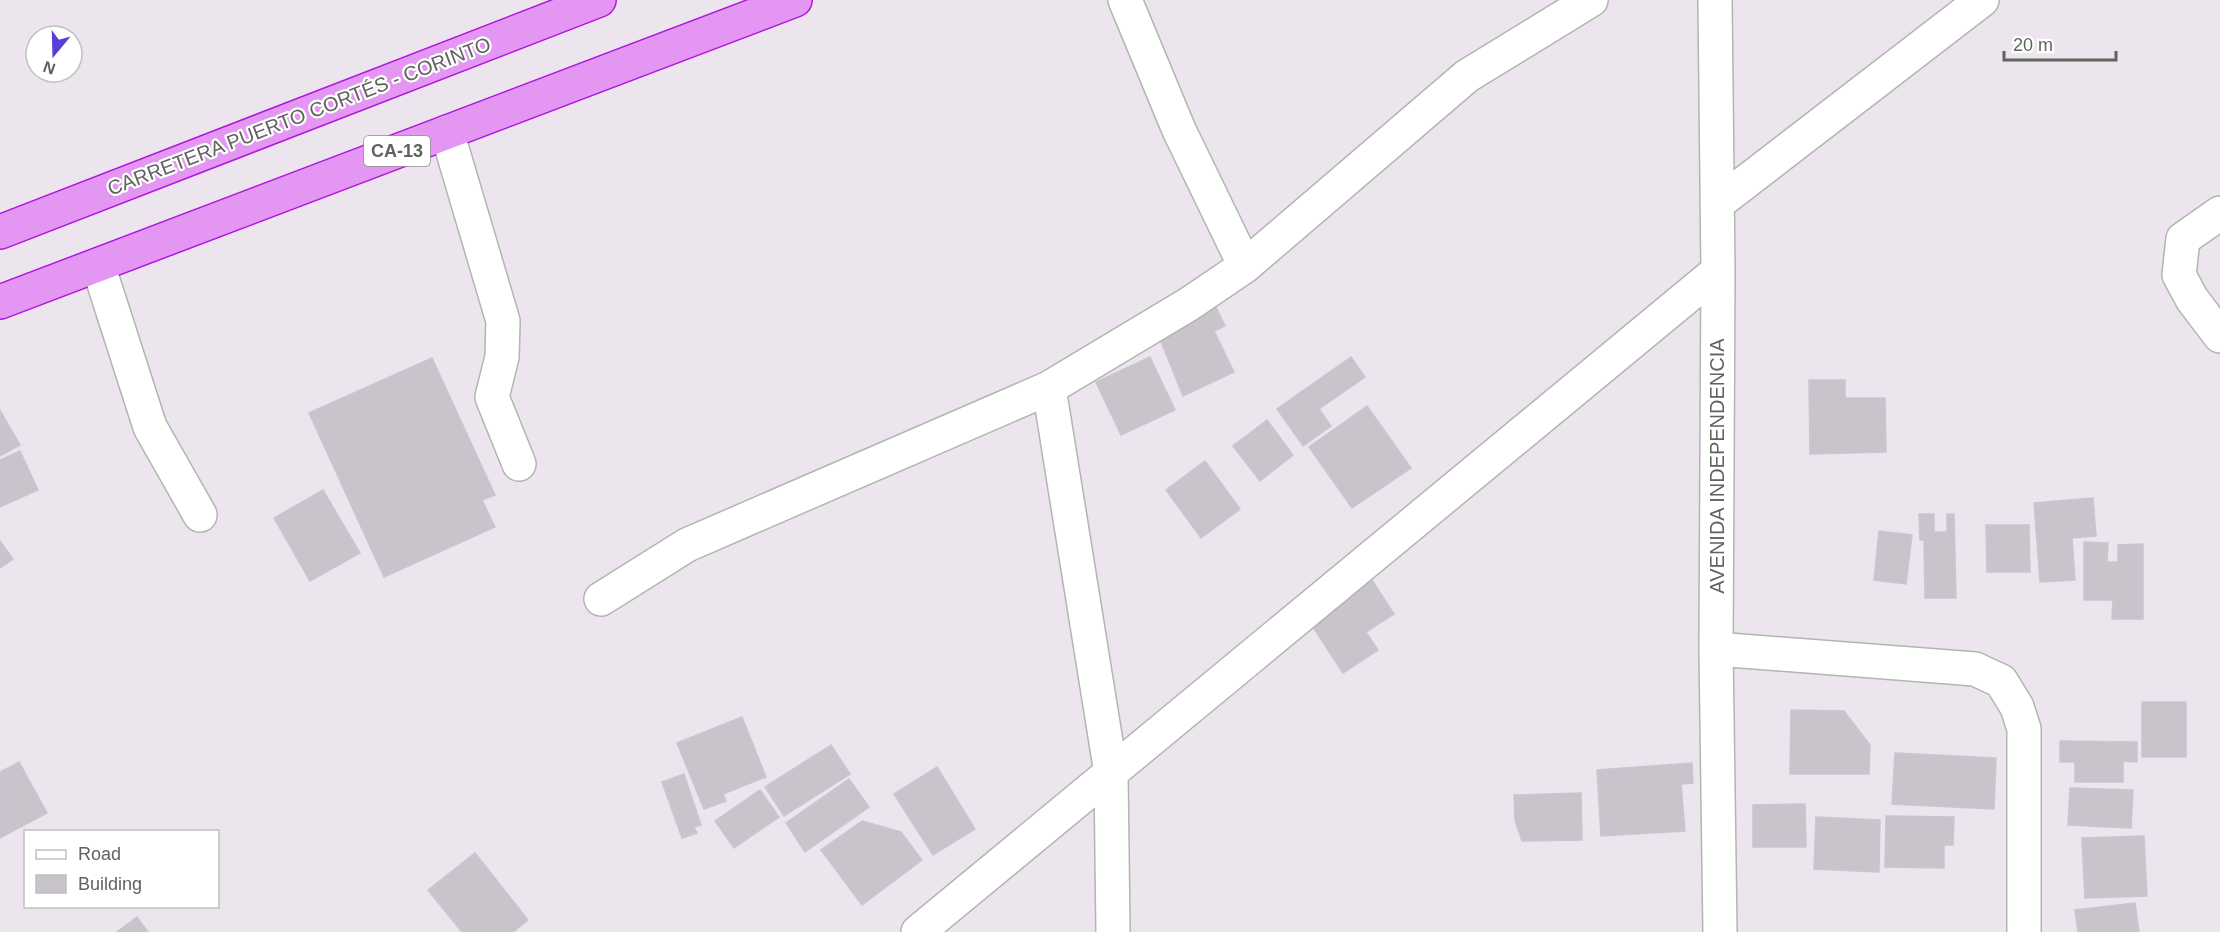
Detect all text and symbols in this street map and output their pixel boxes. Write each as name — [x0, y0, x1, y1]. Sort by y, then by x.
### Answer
north arrow — [24, 24, 84, 84]
scale bar — [2004, 24, 2116, 62]
street label: CARRETERA PUERTO CORTÉS - CORINTO — [104, 33, 494, 199]
text: 20 m — [2013, 35, 2053, 55]
text: N — [41, 58, 58, 78]
road number: CA-13 — [364, 136, 430, 166]
street label: AVENIDA INDEPENDENCIA — [1706, 338, 1728, 594]
legend — [24, 830, 219, 908]
text: Road — [78, 844, 121, 864]
text: Building — [78, 874, 142, 894]

